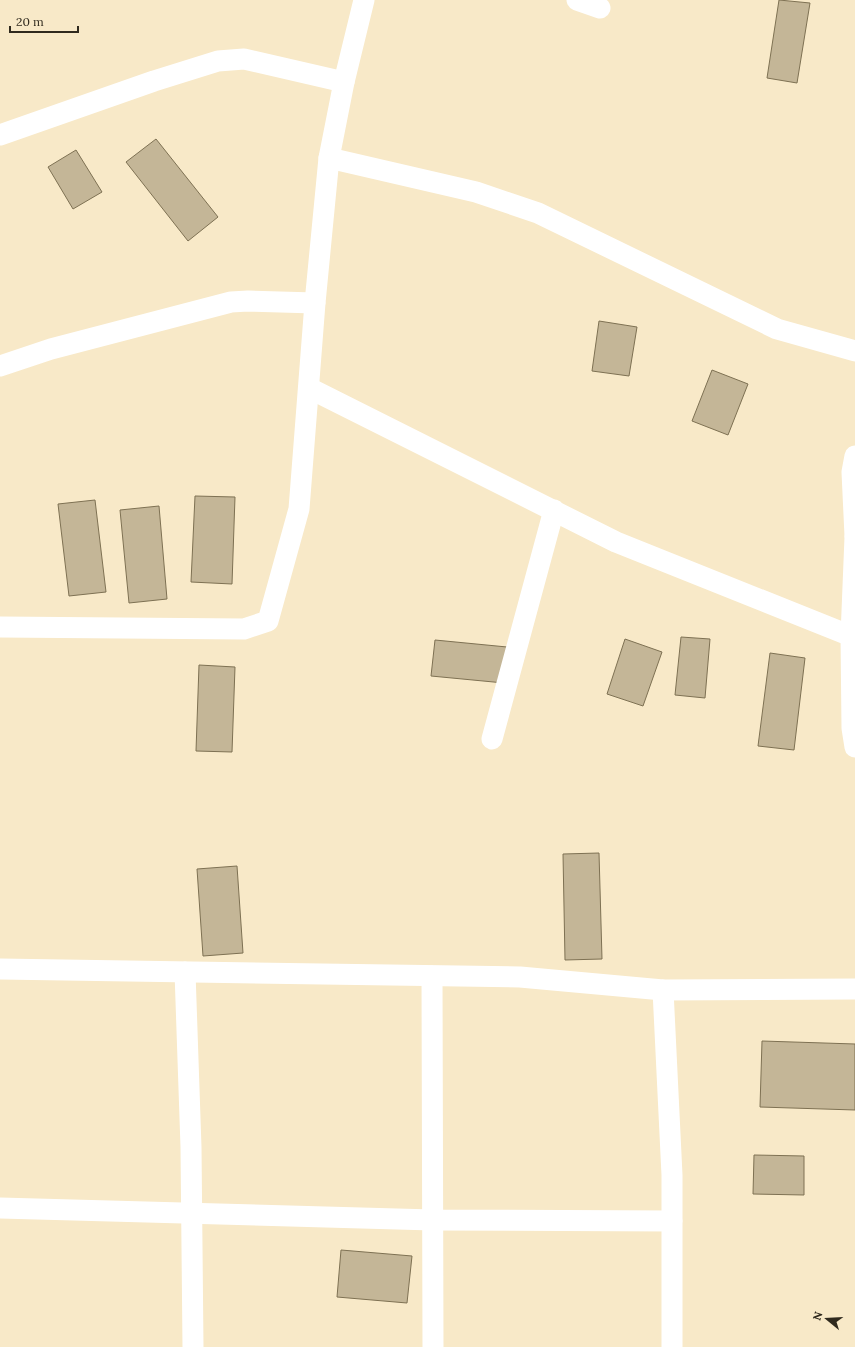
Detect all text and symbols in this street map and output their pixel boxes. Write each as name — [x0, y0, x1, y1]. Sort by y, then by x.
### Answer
scale bar — [10, 8, 78, 34]
text: 20 m — [16, 14, 44, 29]
north arrow — [807, 1299, 847, 1339]
text: N — [810, 1309, 826, 1322]

